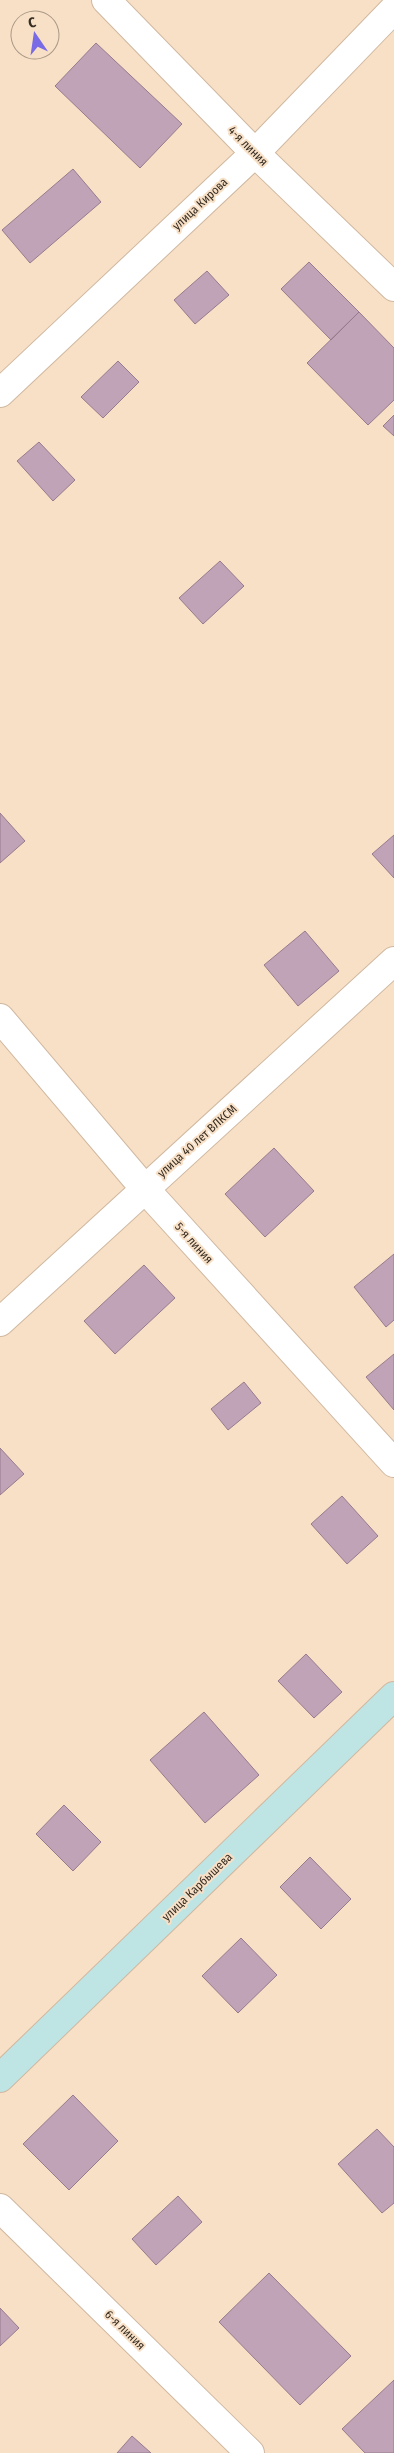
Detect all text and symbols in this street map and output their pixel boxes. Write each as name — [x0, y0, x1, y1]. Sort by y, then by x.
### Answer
north arrow — [10, 10, 60, 60]
text: С — [27, 14, 38, 32]
street label: 4-я линия — [225, 123, 271, 169]
street label: улица Кирова — [170, 175, 231, 233]
street label: улица 40 лет ВЛКСМ — [155, 1102, 239, 1180]
street label: 5-я линия — [172, 1220, 216, 1266]
street label: улица Карбышева — [159, 1850, 235, 1924]
street label: 6-я линия — [102, 2307, 148, 2353]

